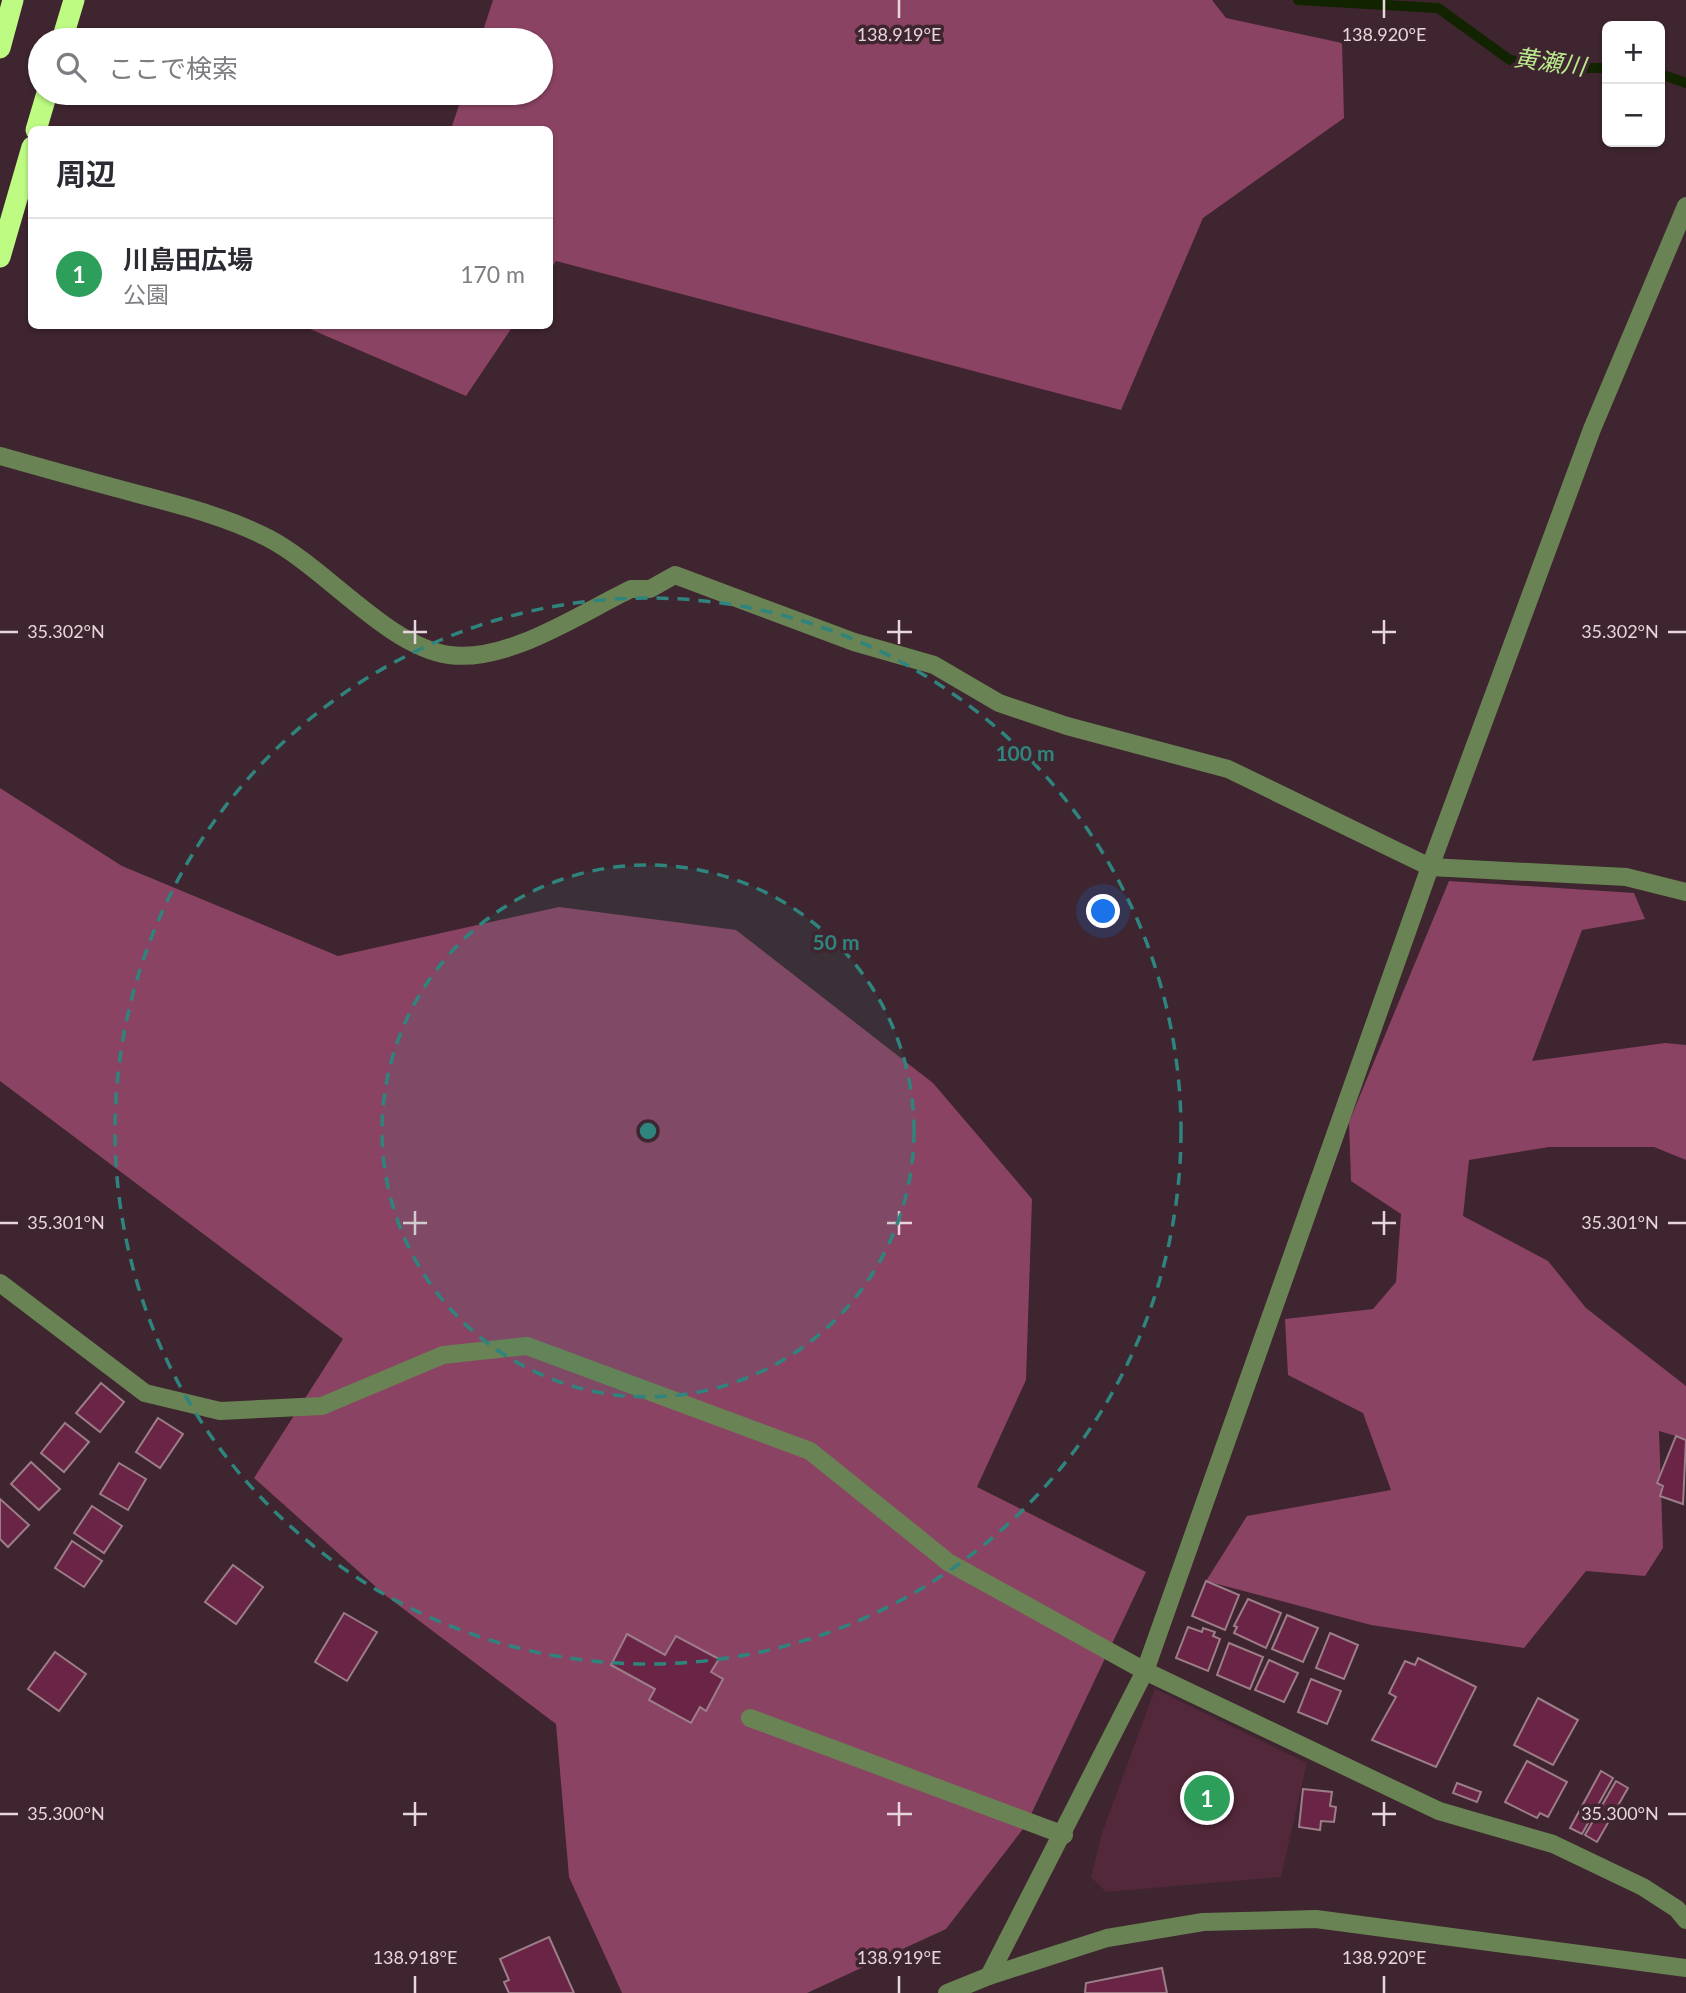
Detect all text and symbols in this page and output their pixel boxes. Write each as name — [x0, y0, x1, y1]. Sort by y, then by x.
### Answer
map controls — [1602, 21, 1665, 147]
button: + — [1602, 21, 1665, 84]
text: 138.919°E — [857, 23, 941, 45]
text: 138.920°E — [1342, 23, 1426, 45]
search box — [28, 28, 553, 105]
water label: 黄瀬川 — [1512, 42, 1591, 81]
icon: search — [52, 48, 90, 86]
text: ここで検索 — [108, 52, 238, 84]
button: − — [1602, 84, 1665, 147]
text: 周辺 — [56, 155, 116, 191]
text: 川島田広場 — [123, 243, 253, 275]
text: 1 — [72, 260, 86, 288]
text: 170 m — [460, 260, 525, 288]
text: 公園 — [123, 280, 169, 308]
text: 35.302°N — [27, 620, 105, 642]
text: 35.302°N — [1581, 620, 1659, 642]
text: 100 m — [995, 740, 1055, 765]
your location — [1086, 894, 1120, 928]
text: 50 m — [812, 929, 860, 954]
centre of rings — [636, 1119, 660, 1143]
text: 35.301°N — [27, 1211, 105, 1233]
text: 35.301°N — [1581, 1211, 1659, 1233]
pin: 1 — [1184, 1772, 1230, 1824]
text: 35.300°N — [27, 1802, 105, 1824]
text: 35.300°N — [1581, 1802, 1659, 1824]
text: 138.918°E — [373, 1946, 457, 1968]
text: 138.919°E — [857, 1946, 941, 1968]
text: 138.920°E — [1342, 1946, 1426, 1968]

